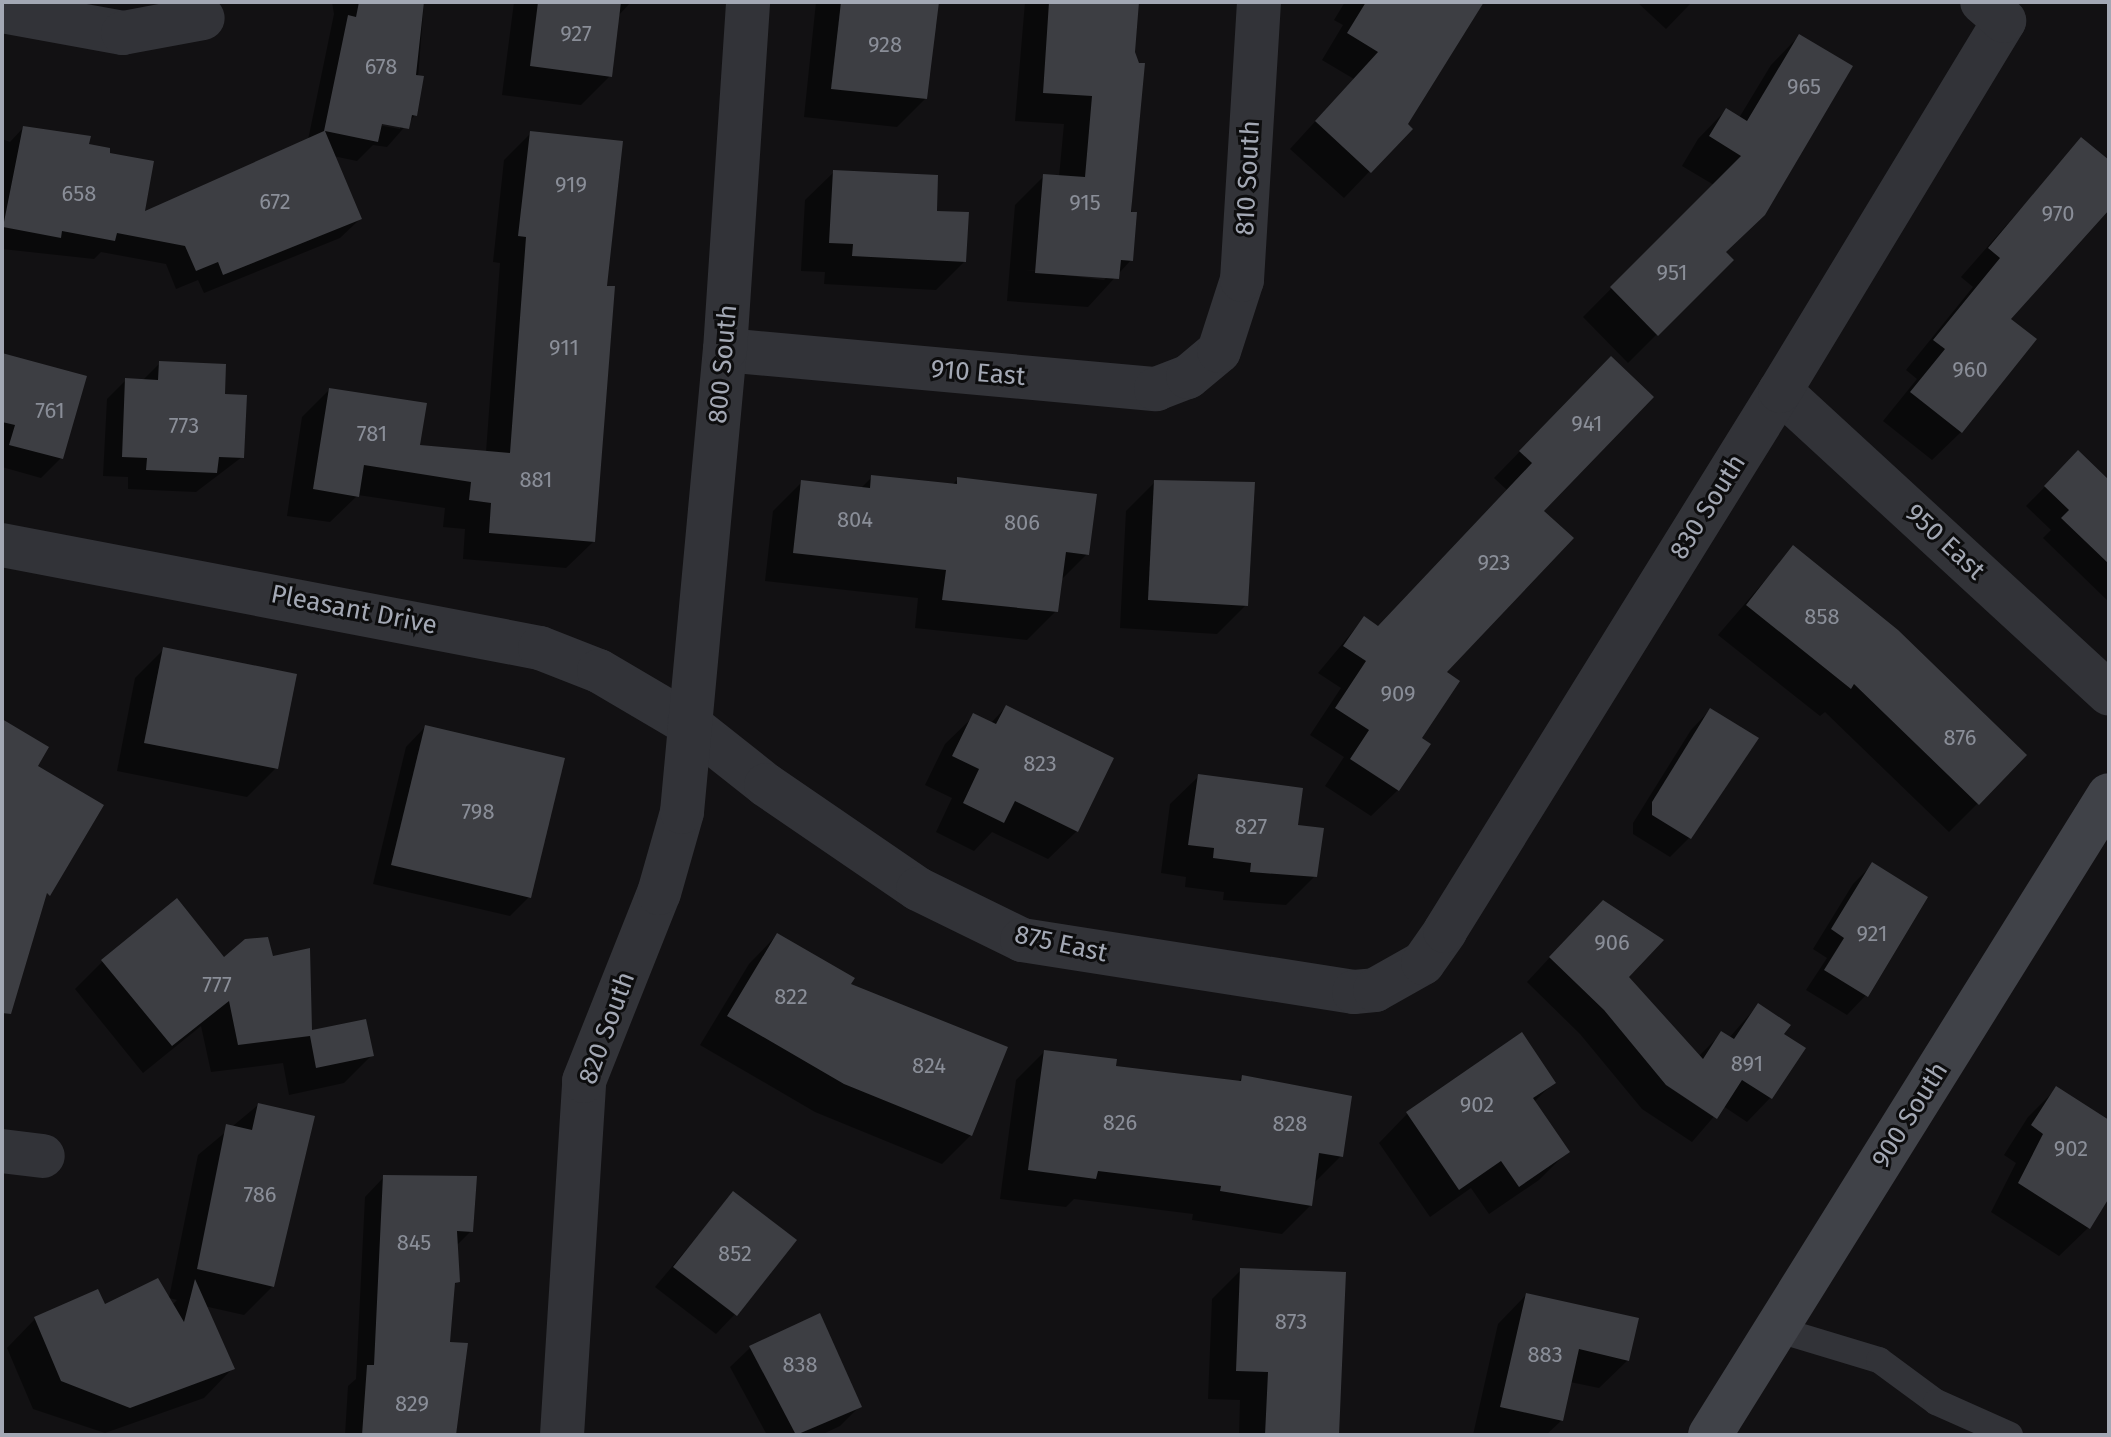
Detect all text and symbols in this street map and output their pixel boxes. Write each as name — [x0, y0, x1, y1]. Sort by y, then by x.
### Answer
house number: 927 — [560, 21, 592, 47]
house number: 928 — [868, 32, 902, 58]
house number: 678 — [365, 54, 397, 80]
house number: 965 — [1787, 74, 1821, 100]
street label: 810 South — [1229, 120, 1267, 236]
house number: 919 — [555, 172, 587, 198]
house number: 658 — [62, 181, 96, 207]
house number: 672 — [259, 189, 291, 215]
house number: 915 — [1069, 190, 1101, 216]
house number: 970 — [2042, 201, 2074, 227]
house number: 951 — [1657, 260, 1687, 286]
street label: 800 South — [702, 303, 744, 425]
house number: 911 — [549, 335, 579, 361]
street label: 910 East — [929, 353, 1027, 393]
house number: 960 — [1952, 357, 1988, 383]
house number: 761 — [35, 398, 65, 424]
house number: 941 — [1571, 411, 1603, 437]
house number: 773 — [169, 413, 199, 439]
house number: 781 — [357, 421, 387, 447]
street label: 830 South — [1664, 449, 1752, 565]
house number: 881 — [519, 467, 553, 493]
street label: 950 East — [1899, 497, 1991, 587]
house number: 804 — [837, 507, 873, 533]
house number: 806 — [1004, 510, 1040, 536]
house number: 923 — [1478, 550, 1510, 576]
street label: Pleasant Drive — [268, 579, 440, 641]
house number: 858 — [1804, 604, 1840, 630]
house number: 909 — [1380, 681, 1416, 707]
house number: 876 — [1944, 725, 1976, 751]
house number: 823 — [1023, 751, 1057, 777]
house number: 798 — [461, 799, 495, 825]
house number: 827 — [1235, 814, 1267, 840]
street label: 875 East — [1012, 919, 1110, 969]
house number: 921 — [1857, 921, 1887, 947]
house number: 906 — [1594, 930, 1630, 956]
street label: 820 South — [572, 967, 642, 1089]
house number: 777 — [202, 972, 232, 998]
house number: 822 — [774, 984, 808, 1010]
house number: 891 — [1731, 1051, 1763, 1077]
house number: 824 — [912, 1053, 946, 1079]
street label: 900 South — [1865, 1056, 1955, 1174]
house number: 902 — [1460, 1092, 1494, 1118]
house number: 826 — [1103, 1110, 1137, 1136]
house number: 828 — [1273, 1111, 1307, 1137]
house number: 902 — [2054, 1136, 2088, 1162]
house number: 786 — [243, 1182, 277, 1208]
house number: 845 — [397, 1230, 431, 1256]
house number: 852 — [718, 1241, 752, 1267]
house number: 873 — [1275, 1309, 1307, 1335]
house number: 883 — [1527, 1342, 1563, 1368]
house number: 838 — [782, 1352, 818, 1378]
house number: 829 — [395, 1391, 429, 1417]

